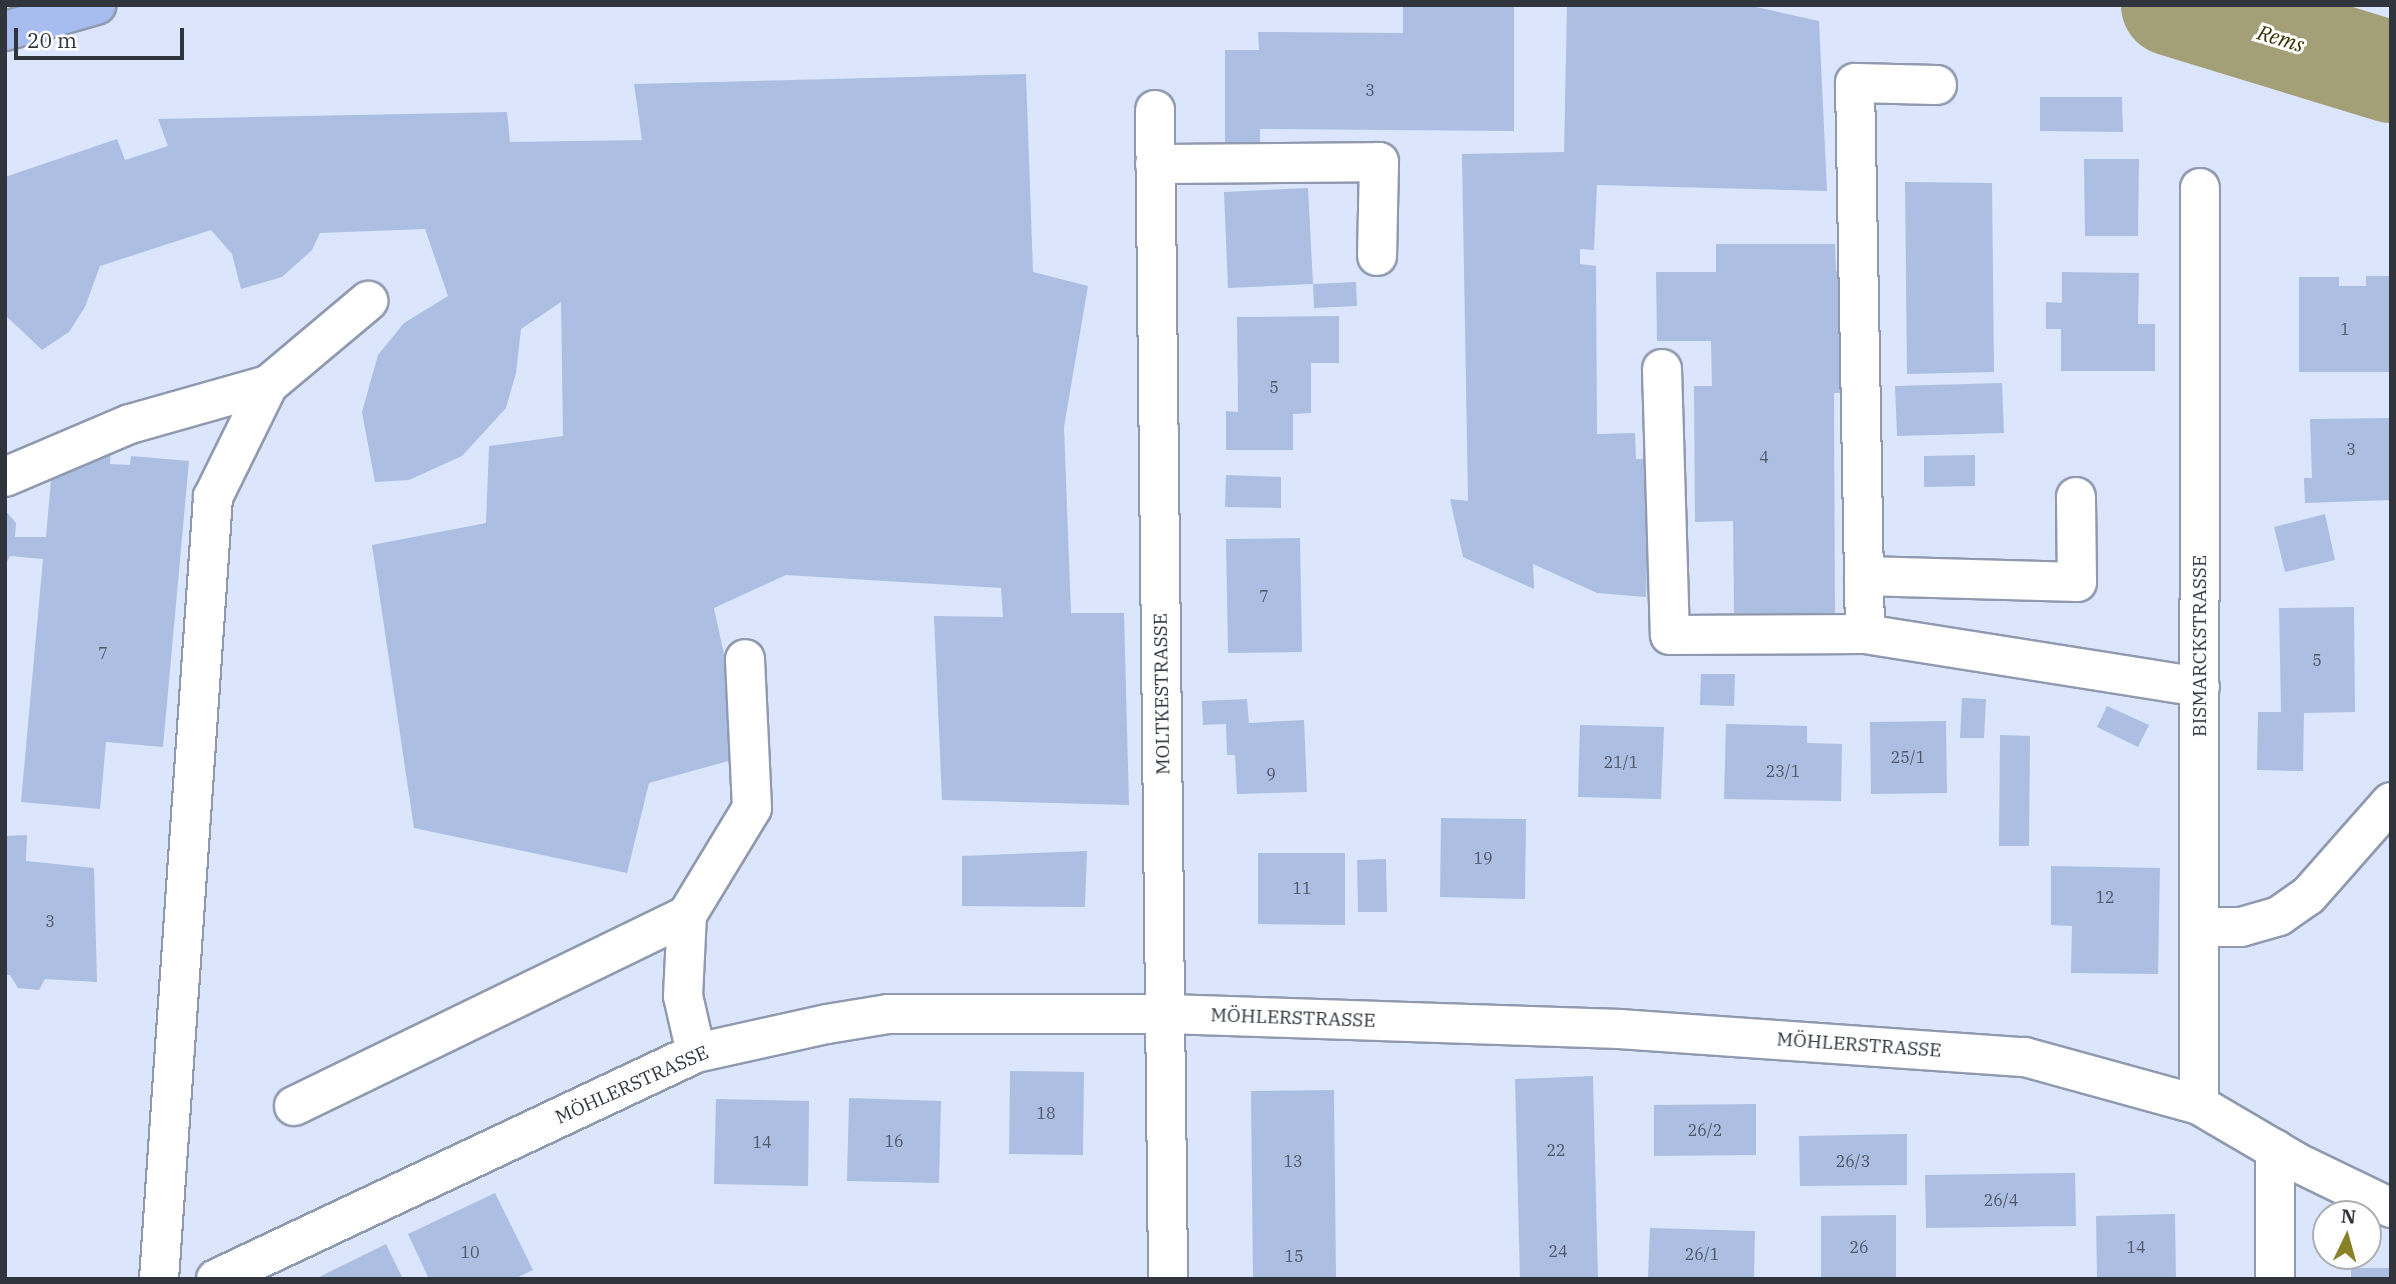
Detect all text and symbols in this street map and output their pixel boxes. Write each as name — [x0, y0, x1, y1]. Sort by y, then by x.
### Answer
scale bar — [18, 14, 187, 58]
water label: Rems — [2255, 19, 2307, 57]
text: 20 m — [27, 26, 77, 54]
house number: 3 — [1365, 80, 1375, 100]
house number: 1 — [2340, 319, 2350, 339]
house number: 5 — [1269, 377, 1279, 397]
house number: 3 — [2346, 439, 2356, 459]
house number: 4 — [1759, 447, 1769, 467]
street label: BISMARCKSTRASSE — [2189, 555, 2211, 737]
house number: 7 — [1259, 586, 1269, 606]
street label: MOLTKESTRASSE — [1149, 613, 1175, 775]
house number: 7 — [98, 643, 108, 663]
house number: 5 — [2312, 650, 2322, 670]
house number: 25/1 — [1891, 747, 1925, 767]
house number: 21/1 — [1604, 752, 1638, 772]
house number: 23/1 — [1766, 761, 1800, 781]
house number: 9 — [1266, 764, 1276, 784]
house number: 19 — [1473, 848, 1493, 868]
house number: 11 — [1292, 878, 1312, 898]
house number: 12 — [2095, 887, 2115, 907]
house number: 3 — [45, 911, 55, 931]
street label: MÖHLERSTRASSE — [1210, 1004, 1376, 1032]
street label: MÖHLERSTRASSE — [1776, 1028, 1942, 1062]
street label: MÖHLERSTRASSE — [552, 1041, 712, 1129]
house number: 18 — [1036, 1103, 1056, 1123]
house number: 26/2 — [1688, 1120, 1722, 1140]
house number: 16 — [884, 1131, 904, 1151]
house number: 14 — [752, 1132, 772, 1152]
house number: 22 — [1546, 1140, 1566, 1160]
house number: 13 — [1283, 1151, 1303, 1171]
house number: 26/3 — [1836, 1151, 1870, 1171]
house number: 26/4 — [1984, 1190, 2018, 1210]
north arrow — [2312, 1200, 2382, 1270]
text: N — [2340, 1203, 2357, 1229]
house number: 26 — [1849, 1237, 1869, 1257]
house number: 14 — [2126, 1237, 2146, 1257]
house number: 24 — [1548, 1241, 1568, 1261]
house number: 10 — [460, 1242, 480, 1262]
house number: 26/1 — [1685, 1244, 1719, 1264]
house number: 15 — [1284, 1246, 1304, 1266]

